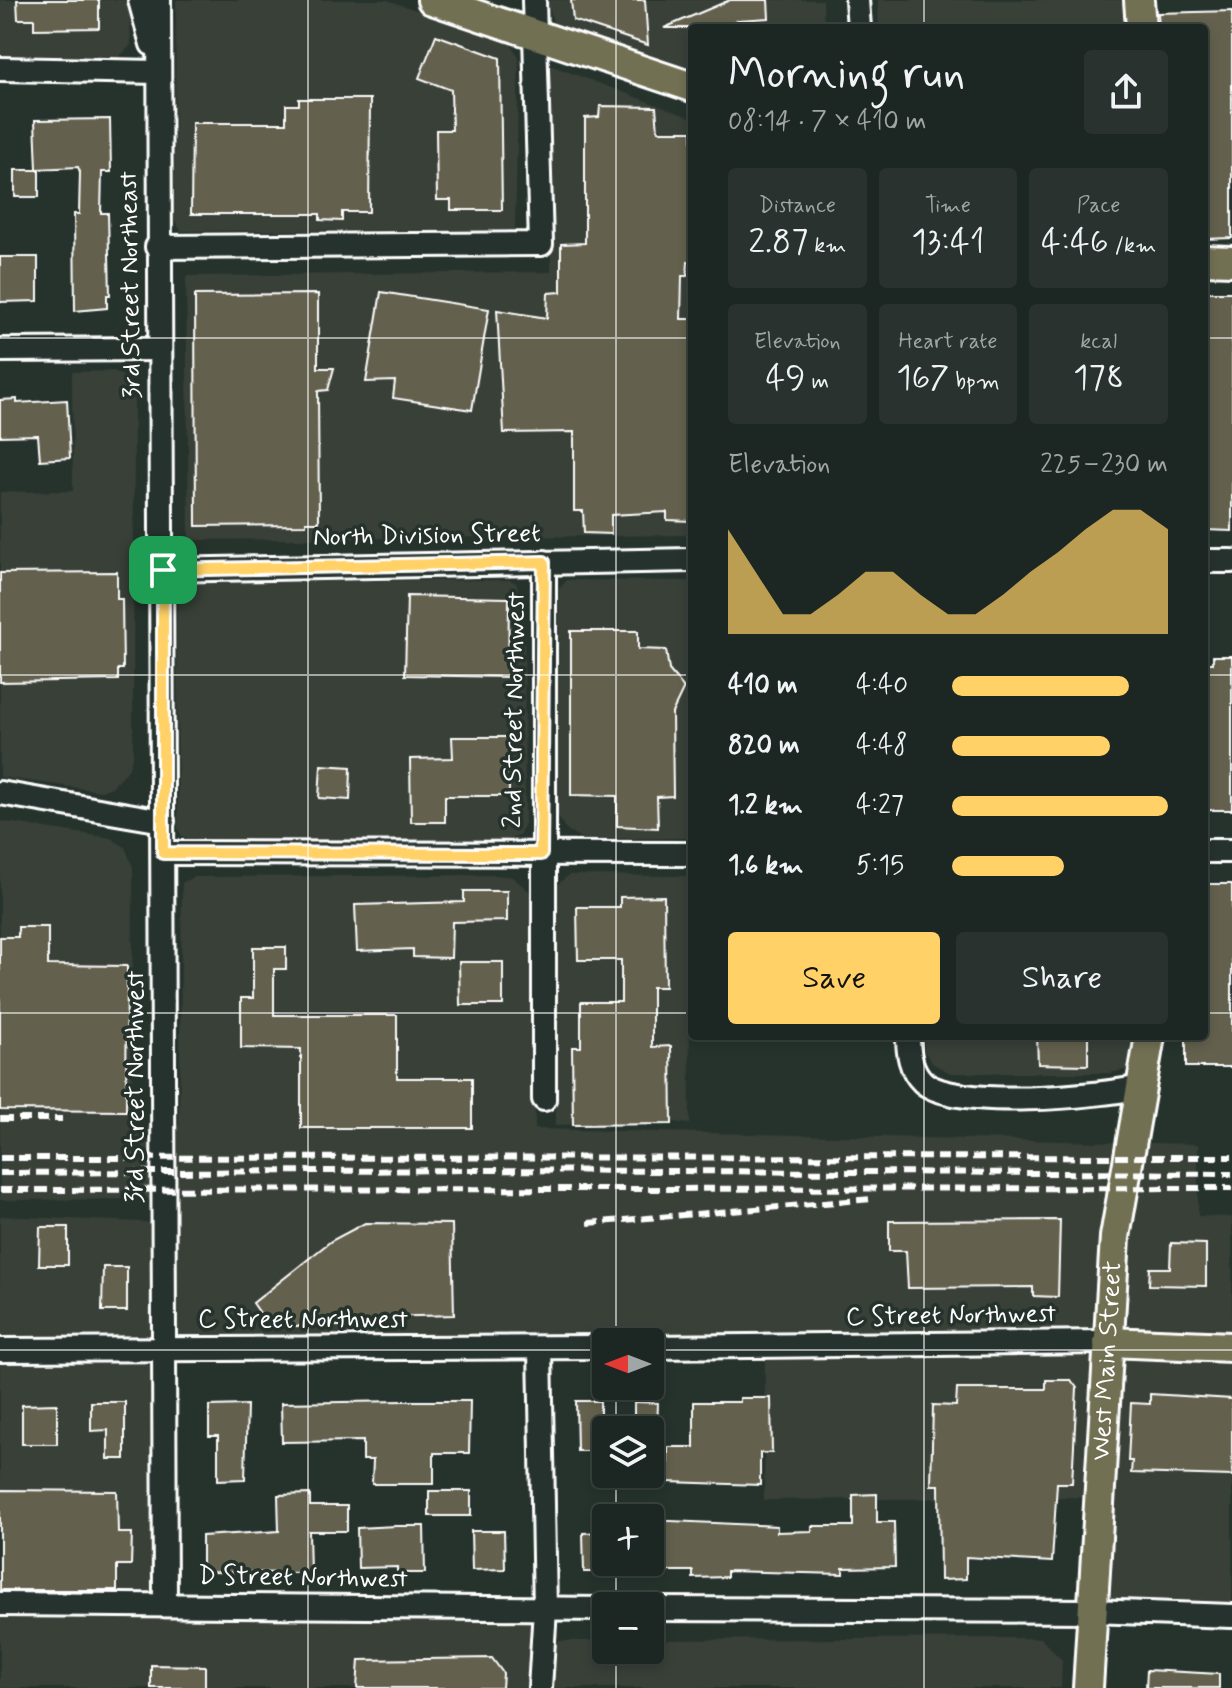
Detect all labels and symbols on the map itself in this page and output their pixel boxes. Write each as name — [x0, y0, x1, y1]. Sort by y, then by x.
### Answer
street label: 3rd Street Northeast — [112, 171, 150, 399]
street label: North Division Street — [313, 517, 541, 555]
pin — [129, 536, 197, 604]
street label: 2nd Street Northwest — [496, 591, 534, 829]
street label: 3rd Street Northwest — [119, 970, 153, 1204]
street label: West Main Street — [1085, 1260, 1131, 1461]
street label: C Street Northwest — [846, 1297, 1056, 1335]
street label: C Street Northwest — [198, 1303, 408, 1337]
north arrow — [592, 1328, 664, 1400]
street label: D Street Northwest — [198, 1559, 408, 1597]

